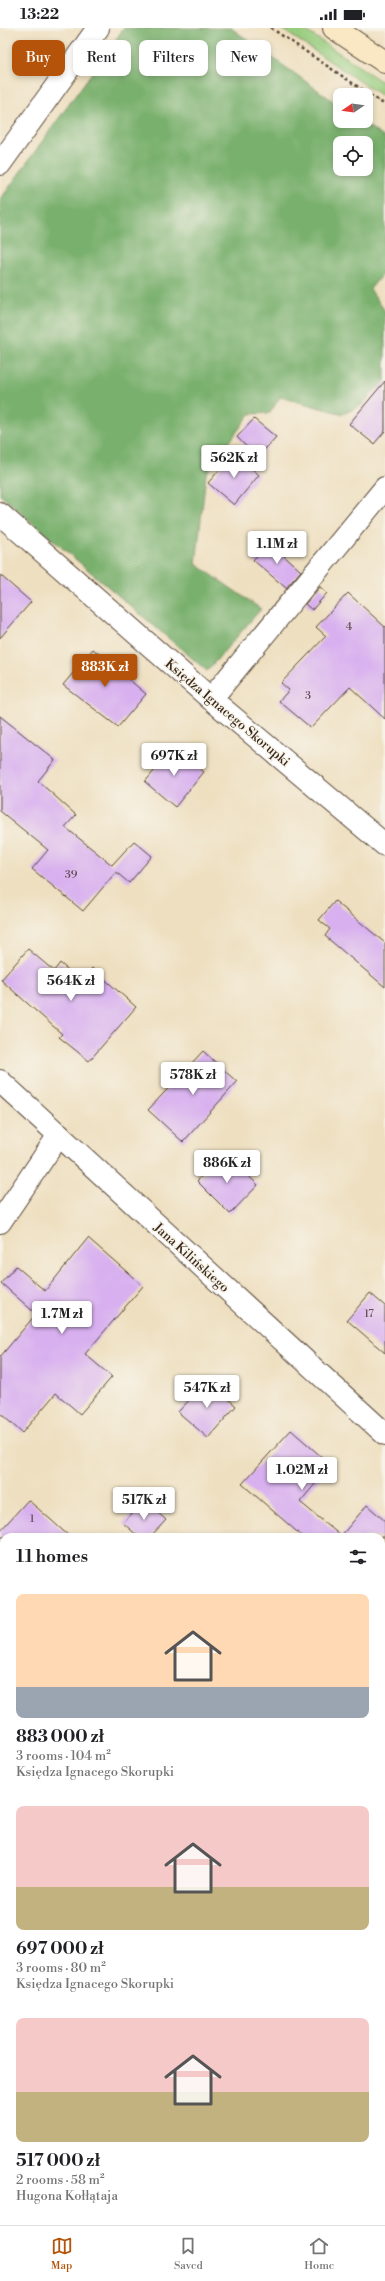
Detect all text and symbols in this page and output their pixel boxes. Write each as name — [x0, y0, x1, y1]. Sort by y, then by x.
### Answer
text: 13:22 — [20, 5, 59, 24]
chip: Buy — [12, 40, 65, 76]
chip: Rent — [73, 40, 131, 76]
chip: Filters — [139, 40, 208, 76]
chip: New — [216, 40, 271, 76]
north arrow — [333, 88, 373, 128]
map controls — [333, 88, 373, 176]
button: locate — [333, 136, 373, 176]
pin: 562K zł — [197, 445, 271, 479]
text: 562K zł — [210, 450, 258, 466]
pin: 1.1M zł — [240, 531, 314, 565]
text: 1.1M zł — [257, 536, 297, 552]
house number: 4 — [346, 620, 353, 634]
pin: 883K zł — [68, 654, 142, 688]
street label: Księdza Ignacego Skorupki — [162, 656, 293, 770]
text: 883K zł — [81, 659, 129, 675]
house number: 3 — [305, 689, 311, 703]
pin: 697K zł — [137, 743, 211, 777]
text: 697K zł — [150, 748, 198, 764]
house number: 39 — [65, 868, 78, 882]
pin: 564K zł — [34, 968, 108, 1002]
text: 564K zł — [47, 973, 95, 989]
pin: 578K zł — [156, 1062, 230, 1096]
text: 578K zł — [170, 1067, 216, 1083]
pin: 886K zł — [190, 1150, 264, 1184]
text: 886K zł — [203, 1155, 251, 1171]
street label: Jana Kilińskiego — [150, 1219, 232, 1296]
pin: 1.7M zł — [25, 1301, 99, 1335]
text: 1.7M zł — [41, 1306, 83, 1322]
house number: 17 — [364, 1307, 374, 1321]
pin: 547K zł — [170, 1375, 244, 1409]
text: 547K zł — [183, 1380, 231, 1396]
pin: 1.02M zł — [261, 1457, 343, 1491]
text: 1.02M zł — [276, 1462, 328, 1478]
pin: 517K zł — [107, 1487, 181, 1521]
text: 517K zł — [122, 1492, 166, 1508]
house number: 1 — [30, 1512, 35, 1526]
text: 11 homes — [16, 1546, 88, 1568]
icon: filters — [347, 1546, 369, 1568]
icon: home — [157, 1620, 229, 1692]
text: 883 000 zł — [16, 1726, 104, 1748]
text: 3 rooms · 104 m² — [16, 1748, 111, 1764]
text: Księdza Ignacego Skorupki — [16, 1764, 174, 1780]
icon: home — [157, 1832, 229, 1904]
text: 697 000 zł — [16, 1938, 104, 1960]
text: 3 rooms · 80 m² — [16, 1960, 106, 1976]
text: Księdza Ignacego Skorupki — [16, 1976, 174, 1992]
icon: home — [157, 2044, 229, 2116]
text: 517 000 zł — [16, 2150, 100, 2172]
text: 2 rooms · 58 m² — [16, 2172, 105, 2188]
text: Hugona Kołłątaja — [16, 2188, 118, 2204]
tab: Map — [51, 2235, 73, 2273]
tab: Saved — [174, 2235, 203, 2273]
tab: Home — [304, 2235, 334, 2273]

